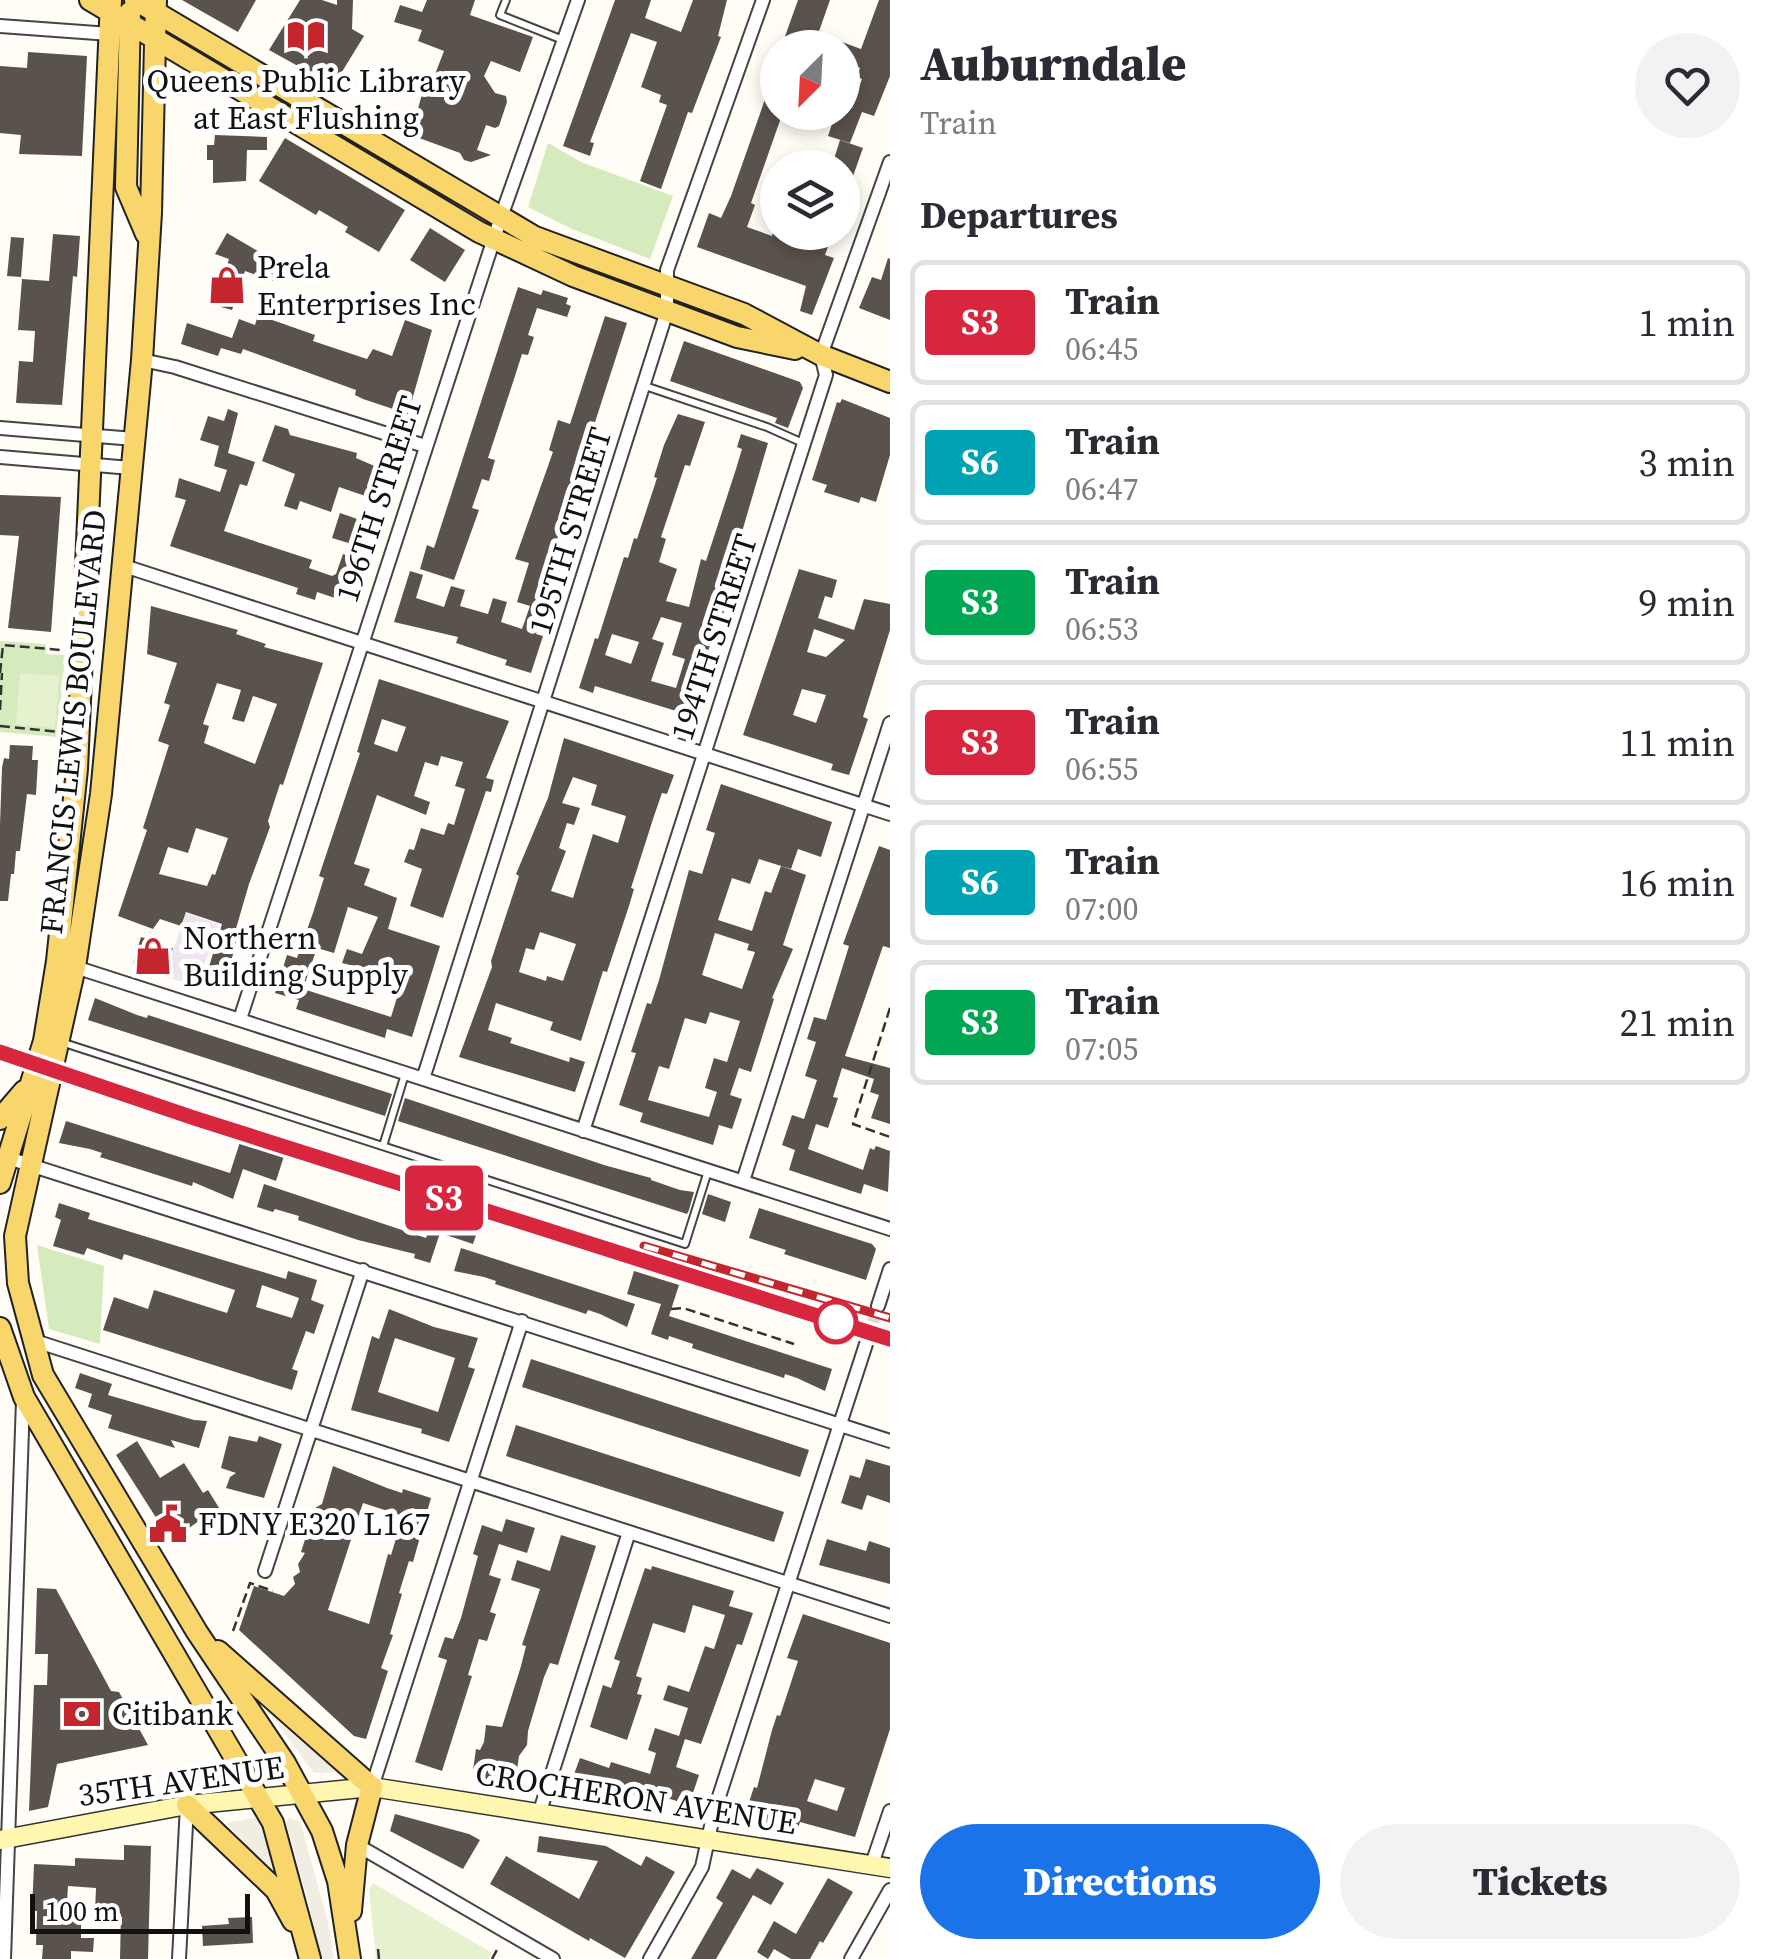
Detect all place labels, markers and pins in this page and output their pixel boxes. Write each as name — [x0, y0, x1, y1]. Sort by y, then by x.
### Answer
library icon: Queens Public Library at East Flushing — [285, 15, 327, 57]
place label: Queens Public Library at East Flushing — [147, 59, 466, 140]
place label: Prela Enterprises Inc — [257, 245, 476, 326]
shop icon: Prela Enterprises Inc — [206, 264, 248, 306]
place label: Northern Building Supply — [183, 916, 409, 997]
shop icon: Northern Building Supply — [132, 935, 174, 977]
unlabelled marker — [815, 1301, 857, 1343]
place label: FDNY E320 L167 — [198, 1502, 430, 1546]
public building icon: FDNY E320 L167 — [147, 1503, 189, 1545]
place label: Citibank — [112, 1692, 234, 1736]
bank icon: Citibank — [61, 1693, 103, 1735]

